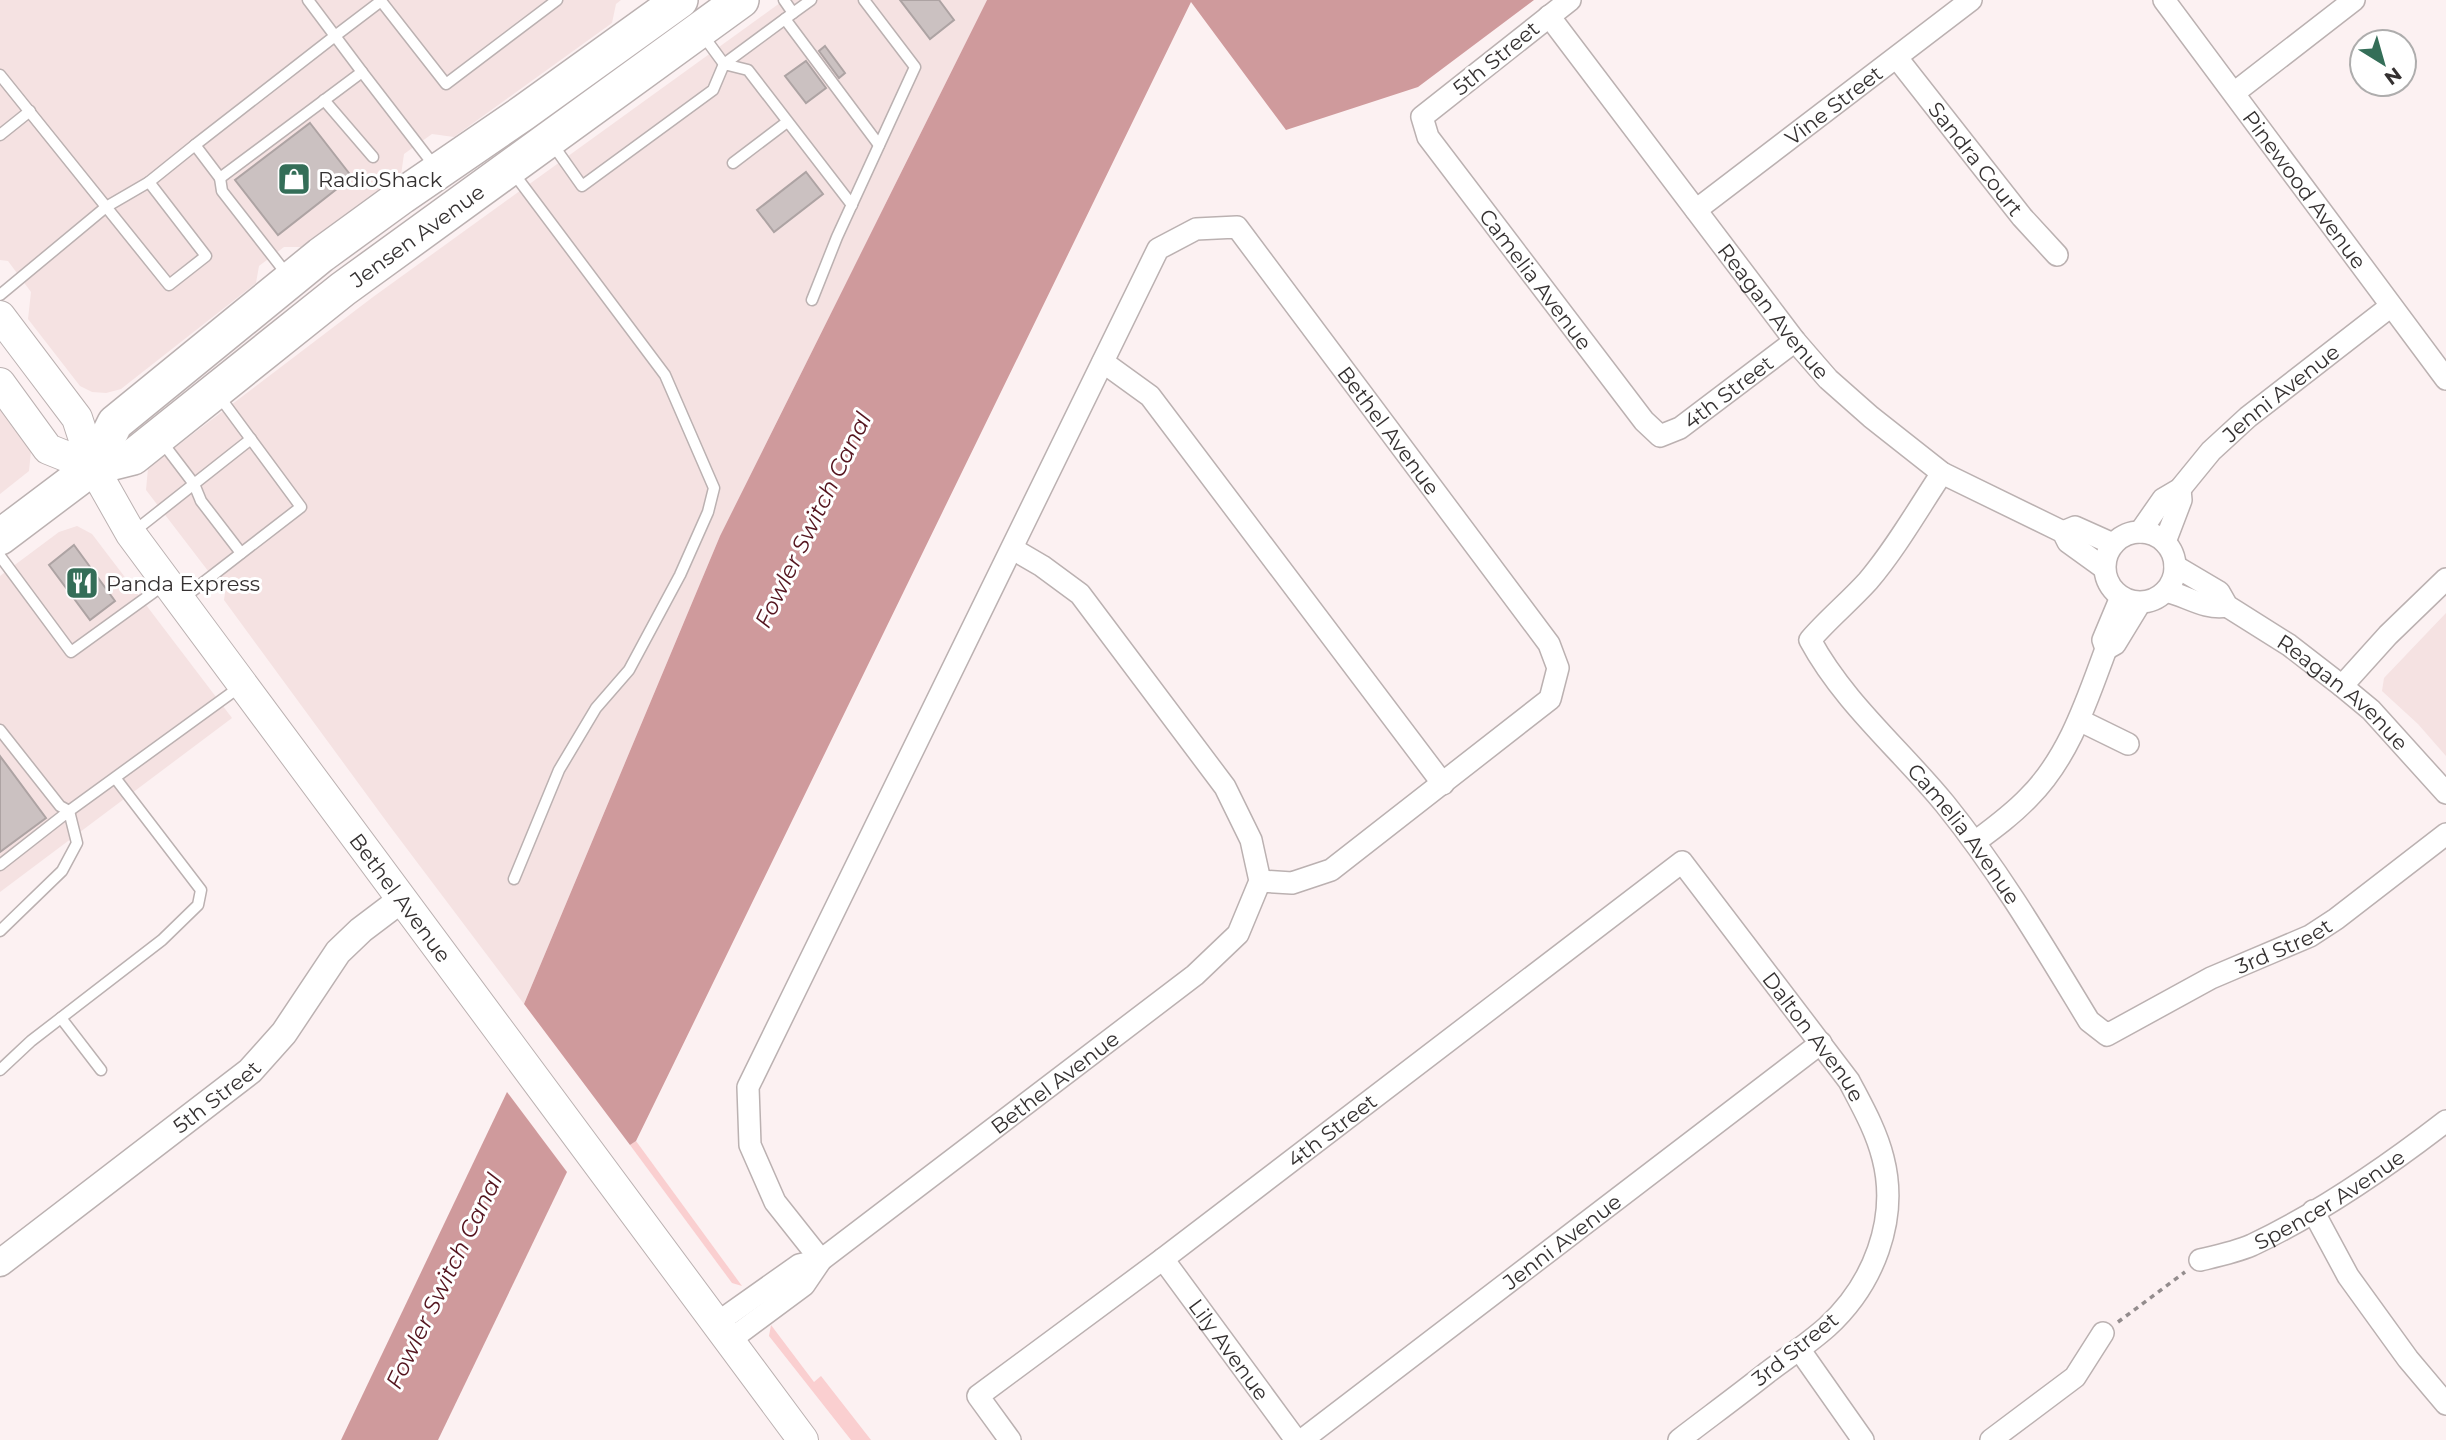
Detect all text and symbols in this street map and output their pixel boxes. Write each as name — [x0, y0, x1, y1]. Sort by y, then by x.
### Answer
street label: 5th Street — [1448, 16, 1544, 100]
north arrow — [2348, 28, 2418, 98]
street label: Vine Street — [1780, 60, 1887, 150]
text: N — [2380, 62, 2406, 90]
street label: Sandra Court — [1924, 97, 2029, 221]
street label: Pinewood Avenue — [2238, 105, 2372, 273]
shop icon: RadioShack — [275, 160, 313, 198]
place label: RadioShack — [318, 167, 443, 192]
street label: Jensen Avenue — [344, 178, 489, 293]
street label: Camelia Avenue — [1474, 204, 1598, 355]
street label: Reagan Avenue — [1713, 238, 1835, 384]
street label: Jenni Avenue — [2217, 339, 2344, 447]
street label: 4th Street — [1678, 350, 1778, 434]
street label: Bethel Avenue — [1333, 361, 1445, 500]
water label: Fowler Switch Canal — [749, 407, 878, 632]
restaurant icon: Panda Express — [63, 564, 101, 602]
place label: Panda Express — [106, 571, 260, 596]
street label: Reagan Avenue — [2273, 628, 2414, 755]
street label: Camelia Avenue — [1903, 758, 2026, 909]
street label: Bethel Avenue — [345, 828, 457, 967]
street label: 3rd Street — [2232, 913, 2336, 979]
street label: Dalton Avenue — [1758, 967, 1870, 1106]
street label: Bethel Avenue — [986, 1025, 1123, 1139]
street label: 5th Street — [168, 1056, 266, 1138]
street label: 4th Street — [1282, 1088, 1381, 1172]
street label: Spencer Avenue — [2250, 1144, 2409, 1255]
water label: Fowler Switch Canal — [380, 1168, 509, 1393]
street label: Jenni Avenue — [1497, 1188, 1626, 1295]
street label: Lily Avenue — [1184, 1294, 1275, 1405]
street label: 3rd Street — [1747, 1307, 1843, 1391]

